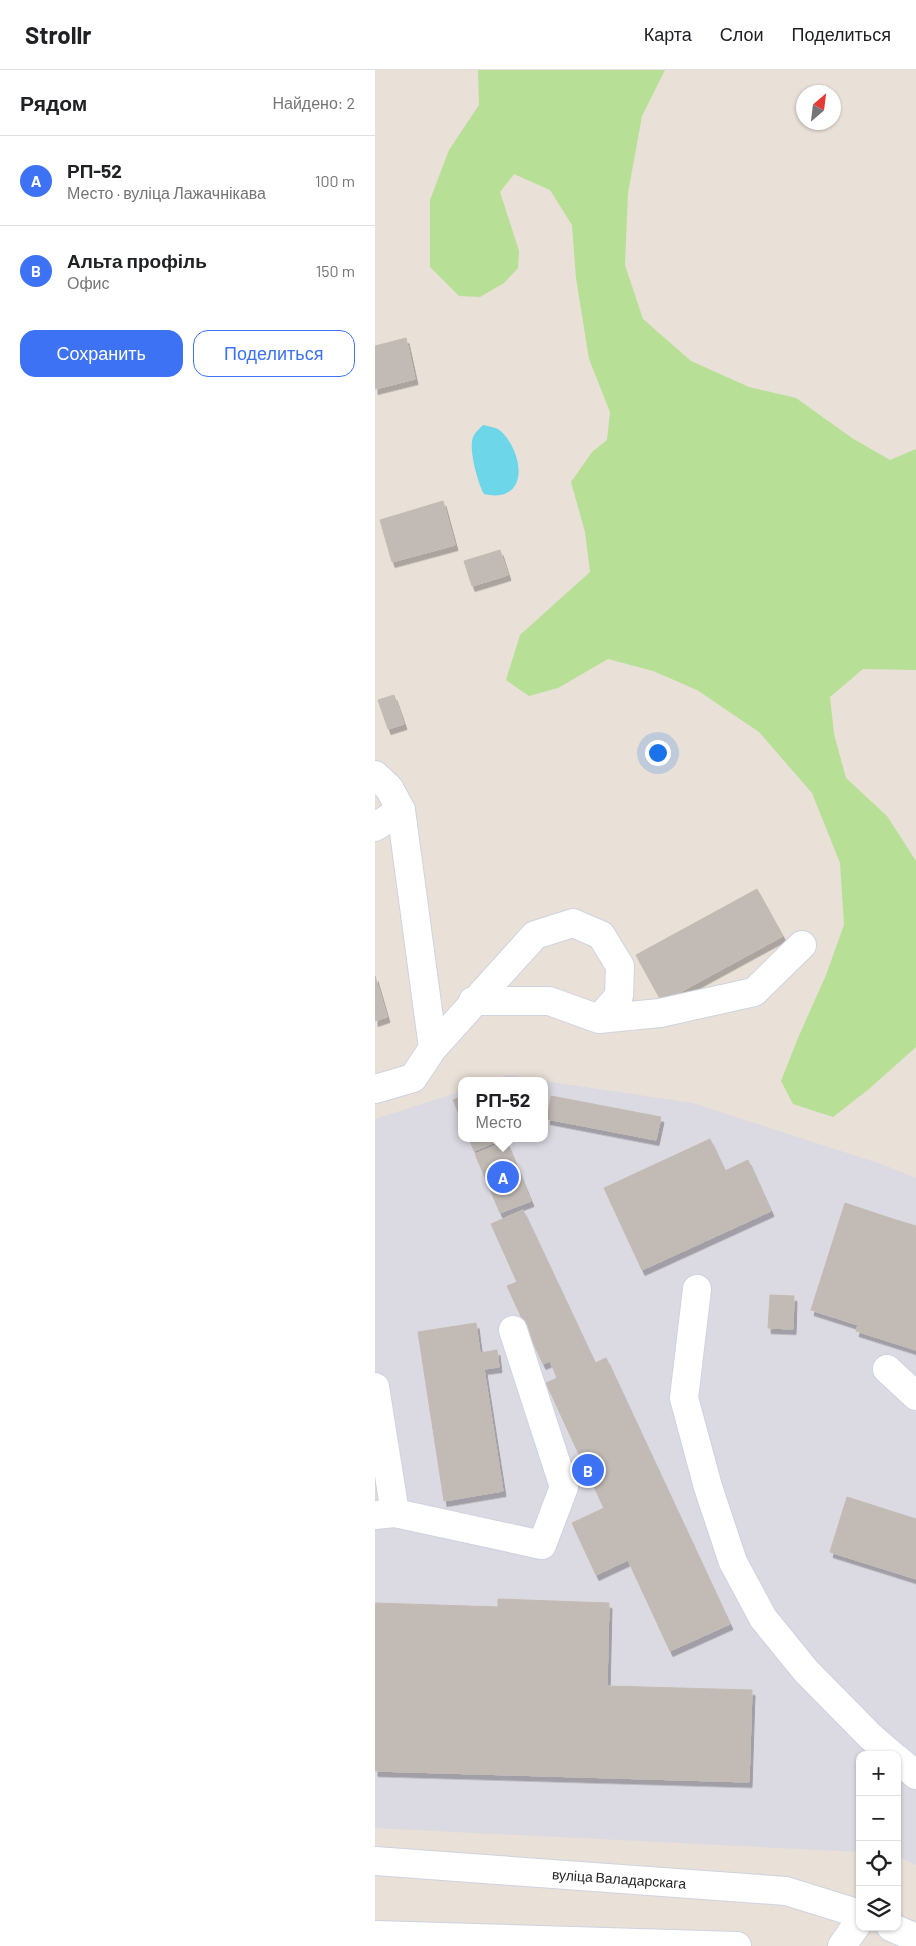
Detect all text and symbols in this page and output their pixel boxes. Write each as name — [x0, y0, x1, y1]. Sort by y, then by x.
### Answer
text: Strollr — [25, 20, 92, 49]
text: Карта — [644, 23, 692, 45]
text: Слои — [720, 23, 764, 45]
text: Поделиться — [792, 23, 891, 45]
north arrow — [796, 85, 841, 130]
text: Рядом — [20, 90, 87, 115]
text: Найдено: 2 — [272, 93, 355, 112]
text: РП-52 — [67, 159, 122, 182]
text: A — [31, 171, 41, 190]
text: 100 m — [315, 171, 355, 190]
text: Место · вуліца Лажачнікава — [67, 183, 266, 202]
text: Альта профіль — [67, 249, 207, 272]
text: B — [31, 261, 41, 280]
text: 150 m — [316, 261, 355, 280]
text: Офис — [67, 273, 110, 292]
button: Сохранить — [20, 330, 183, 377]
button: Поделиться — [193, 330, 355, 377]
your location — [645, 740, 671, 766]
popup — [458, 1077, 548, 1142]
text: РП-52 — [476, 1088, 530, 1111]
text: Место — [476, 1112, 522, 1131]
pin: A — [487, 1158, 519, 1196]
pin: B — [572, 1451, 604, 1489]
map controls — [856, 1751, 901, 1931]
button: + — [856, 1751, 901, 1796]
button: − — [856, 1796, 901, 1841]
button: locate — [856, 1841, 901, 1886]
street label: вуліца Валадарскага — [551, 1865, 687, 1892]
button: layers — [856, 1886, 901, 1931]

